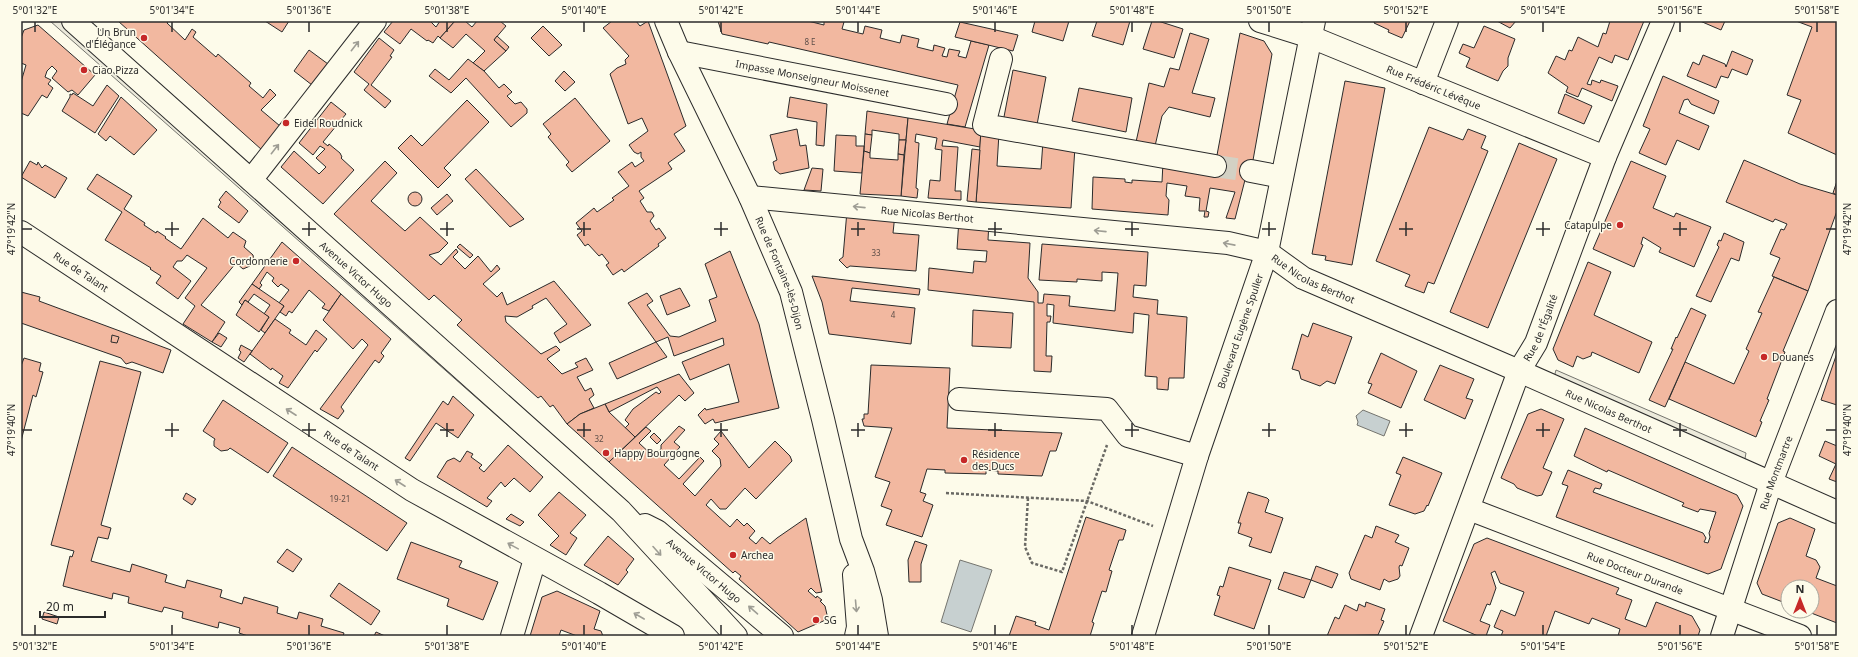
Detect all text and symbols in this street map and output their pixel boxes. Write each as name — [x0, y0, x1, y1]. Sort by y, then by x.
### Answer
text: 5°01'32"E — [13, 3, 57, 17]
text: 5°01'34"E — [150, 3, 194, 17]
text: 5°01'36"E — [287, 3, 331, 17]
text: 5°01'38"E — [425, 3, 469, 17]
text: 5°01'40"E — [562, 3, 606, 17]
text: 5°01'42"E — [699, 3, 743, 17]
text: 5°01'44"E — [836, 3, 880, 17]
text: 5°01'46"E — [973, 3, 1017, 17]
text: 5°01'48"E — [1110, 3, 1154, 17]
text: 5°01'50"E — [1247, 3, 1291, 17]
text: 5°01'52"E — [1384, 3, 1428, 17]
text: 5°01'54"E — [1521, 3, 1565, 17]
text: 5°01'56"E — [1658, 3, 1702, 17]
text: 5°01'58"E — [1795, 3, 1839, 17]
place label: Un Brun d'Élégance — [85, 25, 136, 51]
marker: Un Brun d'Élégance — [139, 33, 149, 43]
house number: 8 E — [804, 36, 816, 47]
one-way arrow — [351, 41, 359, 52]
street label: Impasse Monseigneur Moissenet — [735, 56, 891, 100]
street label: Rue Frédéric Lévêque — [1384, 62, 1483, 113]
place label: Ciao Pizza — [92, 63, 139, 77]
marker: Ciao Pizza — [79, 65, 89, 75]
place label: Eidel Roudnick — [294, 116, 363, 130]
marker: Eidel Roudnick — [281, 118, 291, 128]
one-way arrow — [271, 144, 279, 155]
text: 47°19'42"N — [4, 203, 18, 255]
one-way arrow — [853, 203, 866, 211]
street label: Rue Nicolas Berthot — [880, 203, 975, 226]
text: 47°19'42"N — [1840, 203, 1854, 255]
street label: Rue de Fontaine-lès-Dijon — [752, 214, 807, 331]
place label: Catapulpe — [1564, 218, 1612, 232]
marker: Catapulpe — [1615, 220, 1625, 230]
one-way arrow — [1094, 227, 1107, 234]
street label: Avenue Victor Hugo — [317, 238, 396, 311]
one-way arrow — [1223, 240, 1236, 248]
house number: 33 — [871, 247, 881, 258]
street label: Rue de Talant — [51, 248, 112, 295]
street label: Rue Nicolas Berthot — [1269, 251, 1357, 307]
place label: Cordonnerie — [229, 254, 288, 268]
marker: Cordonnerie — [291, 256, 301, 266]
street label: Boulevard Eugène Spuller — [1214, 272, 1266, 391]
street label: Rue de l'Égalité — [1520, 292, 1561, 364]
house number: 4 — [891, 309, 896, 320]
place label: Douanes — [1772, 350, 1814, 364]
marker: Douanes — [1759, 352, 1769, 362]
street label: Rue Nicolas Berthot — [1563, 386, 1655, 436]
text: 47°19'40"N — [4, 404, 18, 456]
text: 47°19'40"N — [1840, 404, 1854, 456]
one-way arrow — [285, 407, 297, 415]
street label: Rue de Talant — [321, 427, 382, 474]
house number: 32 — [594, 433, 604, 444]
street label: Rue Montmartre — [1756, 433, 1796, 511]
place label: Happy Bourgogne — [614, 446, 700, 460]
place label: Résidence des Ducs — [972, 447, 1020, 473]
marker: Happy Bourgogne — [601, 448, 611, 458]
marker: Résidence des Ducs — [959, 455, 969, 465]
one-way arrow — [395, 479, 406, 487]
house number: 19-21 — [330, 493, 350, 504]
street label: Avenue Victor Hugo — [664, 535, 744, 606]
one-way arrow — [507, 542, 519, 550]
one-way arrow — [652, 545, 661, 555]
place label: Archea — [741, 548, 774, 562]
street label: Rue Docteur Durande — [1585, 548, 1686, 598]
marker: Archea — [728, 550, 738, 560]
north arrow — [1780, 579, 1820, 619]
text: N — [1796, 581, 1804, 596]
scale bar — [40, 593, 105, 619]
text: 20 m — [46, 598, 74, 615]
one-way arrow — [853, 599, 860, 612]
one-way arrow — [747, 606, 758, 615]
one-way arrow — [633, 612, 645, 620]
place label: SG — [824, 613, 837, 627]
marker: SG — [811, 615, 821, 625]
text: 5°01'32"E — [13, 639, 57, 653]
text: 5°01'34"E — [150, 639, 194, 653]
text: 5°01'36"E — [287, 639, 331, 653]
text: 5°01'38"E — [425, 639, 469, 653]
text: 5°01'40"E — [562, 639, 606, 653]
text: 5°01'42"E — [699, 639, 743, 653]
text: 5°01'44"E — [836, 639, 880, 653]
text: 5°01'46"E — [973, 639, 1017, 653]
text: 5°01'48"E — [1110, 639, 1154, 653]
text: 5°01'50"E — [1247, 639, 1291, 653]
text: 5°01'52"E — [1384, 639, 1428, 653]
text: 5°01'54"E — [1521, 639, 1565, 653]
text: 5°01'56"E — [1658, 639, 1702, 653]
text: 5°01'58"E — [1795, 639, 1839, 653]

